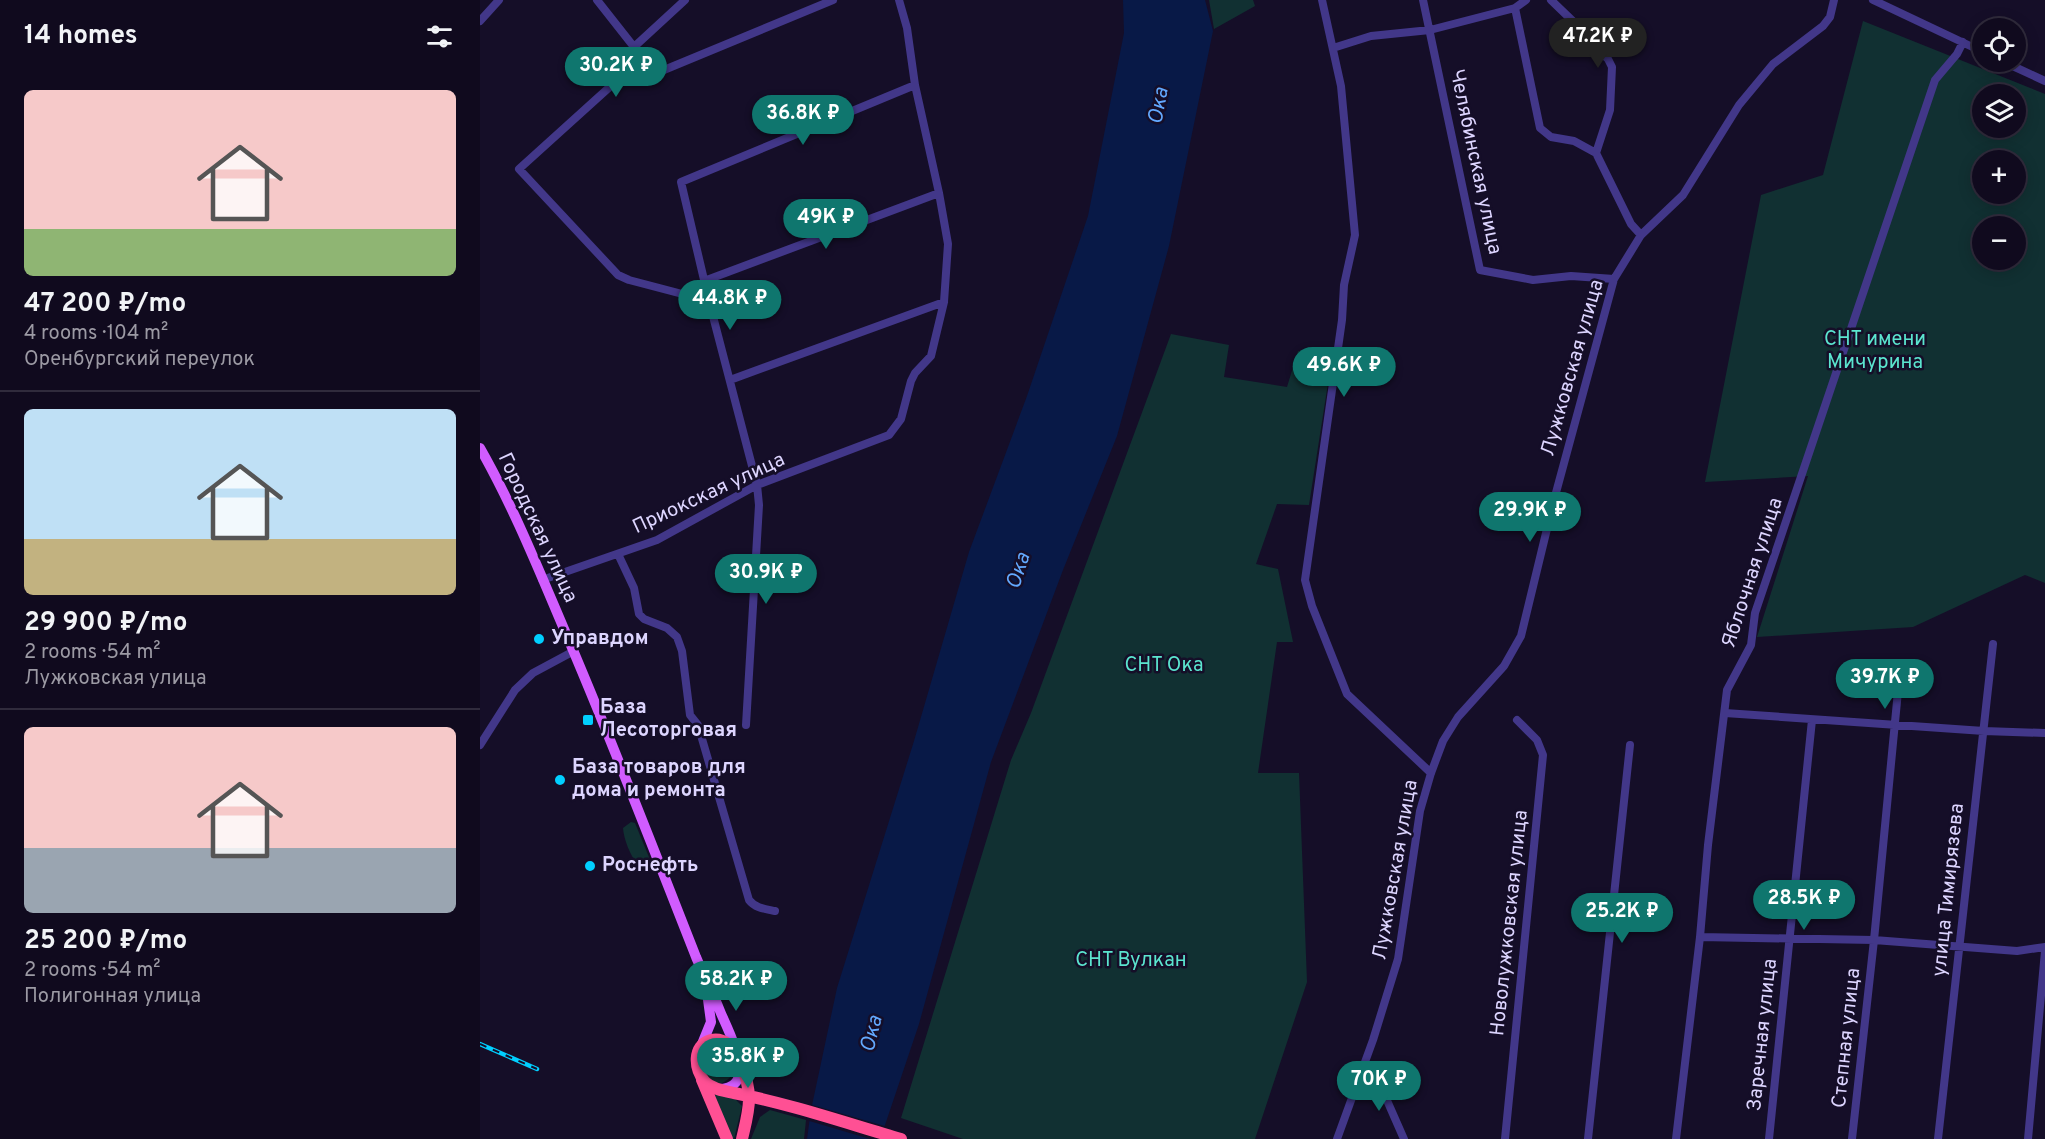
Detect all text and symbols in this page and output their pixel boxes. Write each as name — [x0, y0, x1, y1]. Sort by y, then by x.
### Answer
pin: 47.2K ₽ — [1543, 18, 1653, 69]
map controls — [1972, 18, 2026, 270]
button: locate — [1972, 18, 2026, 72]
text: 14 homes — [24, 20, 138, 53]
icon: filters — [423, 20, 456, 53]
text: 47.2K ₽ — [1563, 24, 1633, 50]
pin: 30.2K ₽ — [561, 47, 671, 98]
text: 30.2K ₽ — [579, 53, 653, 79]
street label: Челябинская улица — [1443, 67, 1507, 257]
button: layers — [1972, 84, 2026, 138]
water label: Ока — [1142, 85, 1176, 127]
pin: 36.8K ₽ — [748, 95, 858, 146]
text: 36.8K ₽ — [766, 101, 840, 127]
icon: home — [186, 129, 294, 237]
button: + — [1972, 150, 2026, 204]
pin: 49K ₽ — [784, 199, 868, 250]
text: 49K ₽ — [797, 205, 855, 231]
button: − — [1972, 216, 2026, 270]
street label: Лужковская улица — [1535, 277, 1611, 459]
pin: 44.8K ₽ — [675, 280, 785, 331]
text: 44.8K ₽ — [692, 286, 768, 312]
text: 47 200 ₽/mo — [24, 288, 186, 321]
text: 4 rooms · 104 m² — [24, 321, 168, 347]
park label: СНТ имени Мичурина — [1824, 327, 1926, 376]
text: Оренбургский переулок — [24, 347, 255, 373]
pin: 49.6K ₽ — [1289, 347, 1399, 398]
text: 49.6K ₽ — [1307, 353, 1381, 379]
street label: Приокская улица — [629, 447, 789, 541]
icon: home — [186, 448, 294, 556]
street label: Городская улица — [491, 449, 583, 607]
pin: 29.9K ₽ — [1475, 492, 1585, 543]
street label: Яблочная улица — [1716, 494, 1790, 652]
text: 29.9K ₽ — [1493, 498, 1567, 524]
water label: Ока — [1000, 549, 1038, 593]
pin: 30.9K ₽ — [711, 554, 821, 605]
text: 30.9K ₽ — [729, 560, 803, 586]
text: 29 900 ₽/mo — [24, 607, 188, 640]
place label: Управдом — [551, 626, 649, 652]
marker: Управдом — [532, 632, 546, 646]
text: 2 rooms · 54 m² — [24, 640, 161, 666]
park label: СНТ Ока — [1125, 653, 1203, 679]
pin: 39.7K ₽ — [1830, 659, 1940, 710]
text: 39.7K ₽ — [1850, 665, 1920, 691]
text: Лужковская улица — [24, 666, 207, 692]
place label: База Лесоторговая — [600, 695, 737, 744]
marker: База Лесоторговая — [581, 713, 595, 727]
place label: База товаров для дома и ремонта — [572, 755, 746, 804]
icon: home — [186, 766, 294, 874]
marker: База товаров для дома и ремонта — [553, 773, 567, 787]
street label: Лужковская улица — [1367, 778, 1425, 962]
street label: улица Тимирязева — [1927, 802, 1971, 978]
street label: Новолужковская улица — [1485, 809, 1535, 1037]
place label: Роснефть — [602, 853, 698, 879]
marker: Роснефть — [583, 859, 597, 873]
pin: 28.5K ₽ — [1749, 880, 1859, 931]
text: 28.5K ₽ — [1767, 886, 1841, 912]
pin: 25.2K ₽ — [1567, 893, 1677, 944]
text: 25.2K ₽ — [1585, 899, 1659, 925]
text: 25 200 ₽/mo — [24, 925, 187, 958]
park label: СНТ Вулкан — [1075, 948, 1187, 974]
street label: Заречная улица — [1742, 957, 1784, 1113]
text: 2 rooms · 54 m² — [24, 958, 161, 984]
pin: 58.2K ₽ — [681, 961, 791, 1012]
text: 58.2K ₽ — [699, 967, 773, 993]
street label: Степная улица — [1827, 967, 1867, 1109]
text: Полигонная улица — [24, 984, 201, 1010]
water label: Ока — [854, 1013, 890, 1055]
pin: 35.8K ₽ — [693, 1038, 803, 1089]
text: 35.8K ₽ — [711, 1044, 785, 1070]
pin: 70K ₽ — [1337, 1061, 1421, 1112]
text: 70K ₽ — [1351, 1067, 1407, 1093]

